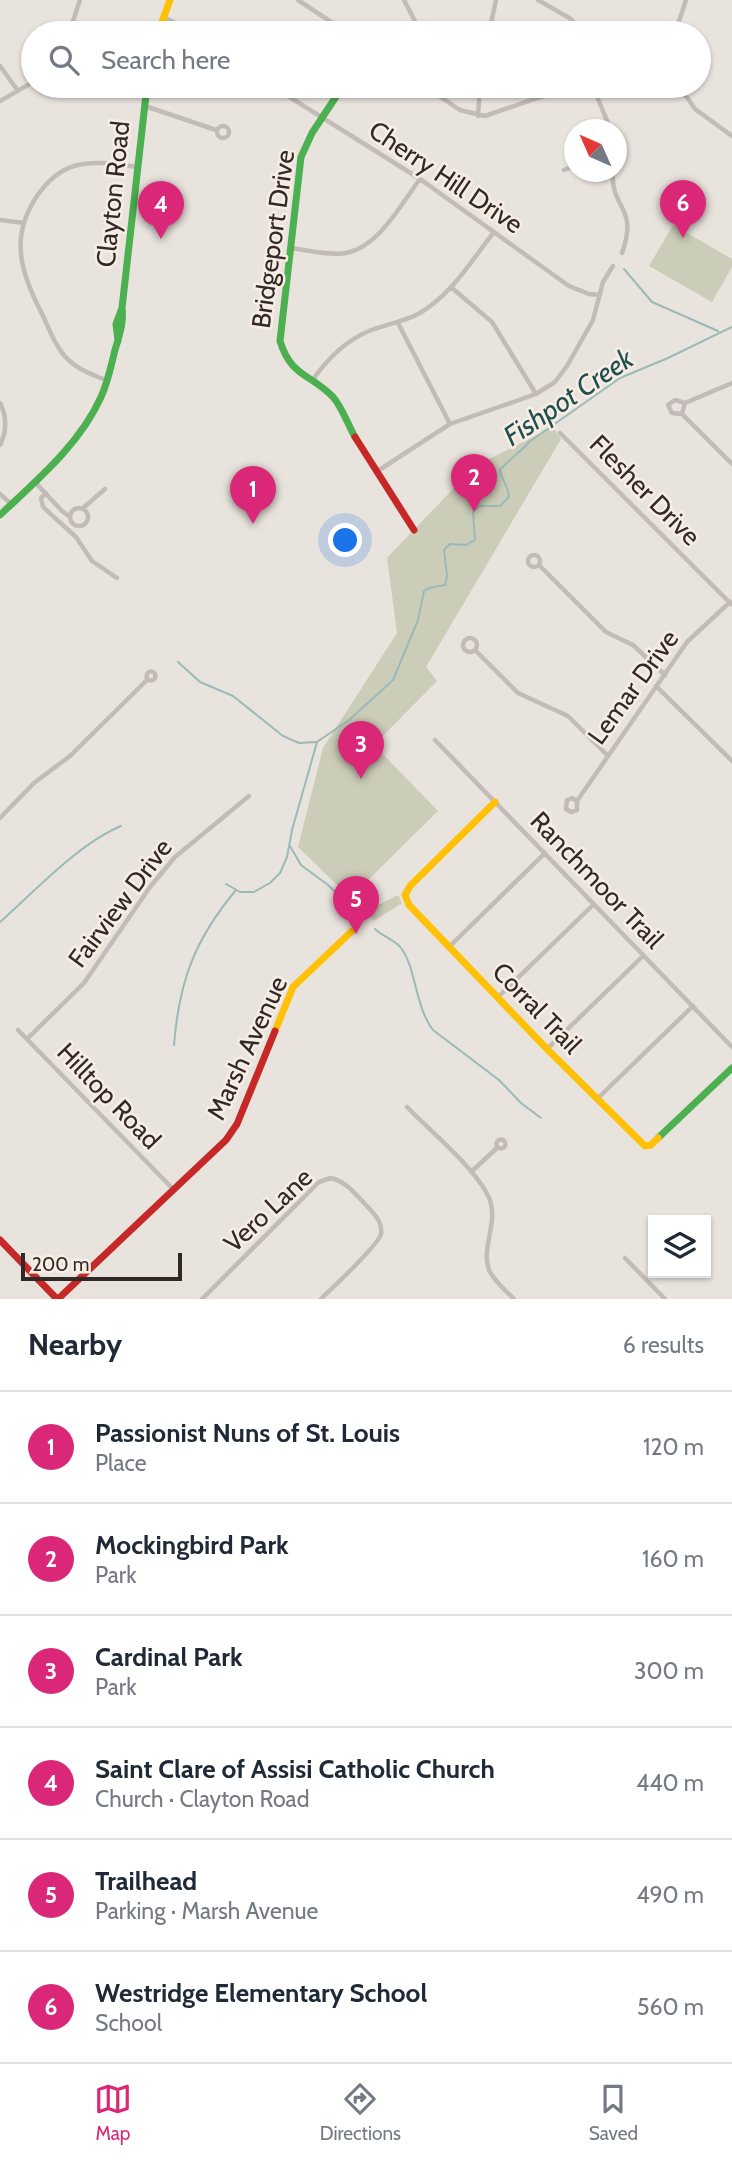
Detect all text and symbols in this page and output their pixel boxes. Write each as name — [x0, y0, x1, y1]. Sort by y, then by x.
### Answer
search box — [21, 21, 711, 98]
icon: search — [45, 41, 83, 79]
text: Search here — [101, 44, 230, 76]
street label: Cherry Hill Drive — [363, 114, 529, 240]
street label: Clayton Road — [89, 119, 137, 269]
north arrow — [564, 119, 627, 182]
street label: Bridgeport Drive — [245, 148, 301, 330]
pin: 6 — [660, 180, 706, 238]
pin: 4 — [138, 181, 184, 239]
water label: Fishpot Creek — [497, 341, 640, 453]
street label: Flesher Drive — [583, 428, 707, 552]
pin: 2 — [451, 454, 497, 512]
pin: 1 — [230, 466, 276, 524]
your location — [328, 523, 362, 557]
street label: Lemar Drive — [581, 623, 685, 751]
pin: 3 — [338, 721, 384, 779]
street label: Ranchmoor Trail — [524, 805, 670, 955]
street label: Fairview Drive — [61, 832, 179, 974]
pin: 5 — [333, 876, 379, 934]
street label: Corral Trail — [486, 956, 588, 1060]
street label: Marsh Avenue — [200, 971, 294, 1125]
street label: Hilltop Road — [50, 1036, 168, 1156]
street label: Vero Lane — [217, 1161, 319, 1259]
map controls — [648, 1215, 711, 1278]
button: layers — [648, 1215, 711, 1278]
scale bar — [21, 1250, 182, 1282]
text: 200 m — [32, 1253, 89, 1276]
text: Nearby — [28, 1326, 122, 1363]
text: 6 results — [623, 1331, 704, 1359]
text: Passionist Nuns of St. Louis — [95, 1417, 400, 1449]
text: 1 — [47, 1433, 55, 1461]
text: 120 m — [643, 1433, 704, 1461]
text: Place — [95, 1449, 147, 1477]
text: Mockingbird Park — [95, 1529, 289, 1561]
text: 2 — [45, 1545, 57, 1573]
text: 160 m — [642, 1545, 704, 1573]
text: Park — [95, 1561, 136, 1589]
text: Cardinal Park — [95, 1641, 243, 1673]
text: 3 — [45, 1657, 57, 1685]
text: 300 m — [634, 1657, 704, 1685]
text: Park — [95, 1673, 136, 1701]
text: Saint Clare of Assisi Catholic Church — [95, 1753, 495, 1785]
text: 4 — [44, 1769, 58, 1797]
text: 440 m — [636, 1769, 704, 1797]
text: Church · Clayton Road — [95, 1785, 309, 1813]
text: Trailhead — [95, 1865, 197, 1897]
text: 5 — [45, 1881, 57, 1909]
text: 490 m — [636, 1881, 704, 1909]
text: Parking · Marsh Avenue — [95, 1897, 318, 1925]
text: Westridge Elementary School — [95, 1977, 427, 2009]
text: 6 — [45, 1993, 57, 2021]
text: 560 m — [637, 1993, 704, 2021]
text: School — [95, 2009, 162, 2037]
tab: Map — [94, 2080, 132, 2145]
tab: Directions — [320, 2080, 401, 2145]
tab: Saved — [589, 2080, 638, 2145]

